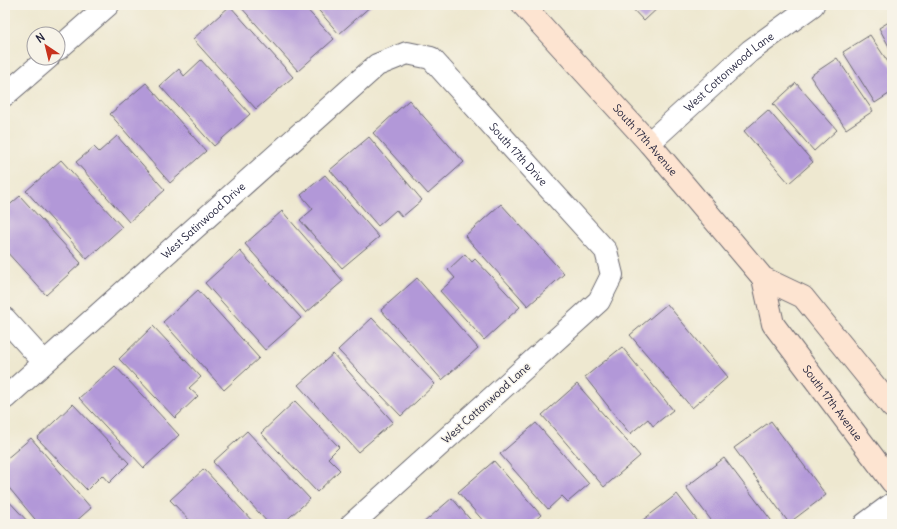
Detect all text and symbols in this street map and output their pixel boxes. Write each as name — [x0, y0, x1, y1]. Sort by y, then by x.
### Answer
north arrow — [26, 26, 66, 66]
street label: West Cottonwood Lane — [681, 29, 777, 115]
text: N — [33, 30, 47, 46]
street label: South 17th Avenue — [610, 101, 681, 179]
street label: South 17th Drive — [486, 120, 550, 189]
street label: West Satinwood Drive — [158, 179, 248, 262]
street label: West Cottonwood Lane — [439, 359, 533, 447]
street label: South 17th Avenue — [800, 363, 865, 444]

